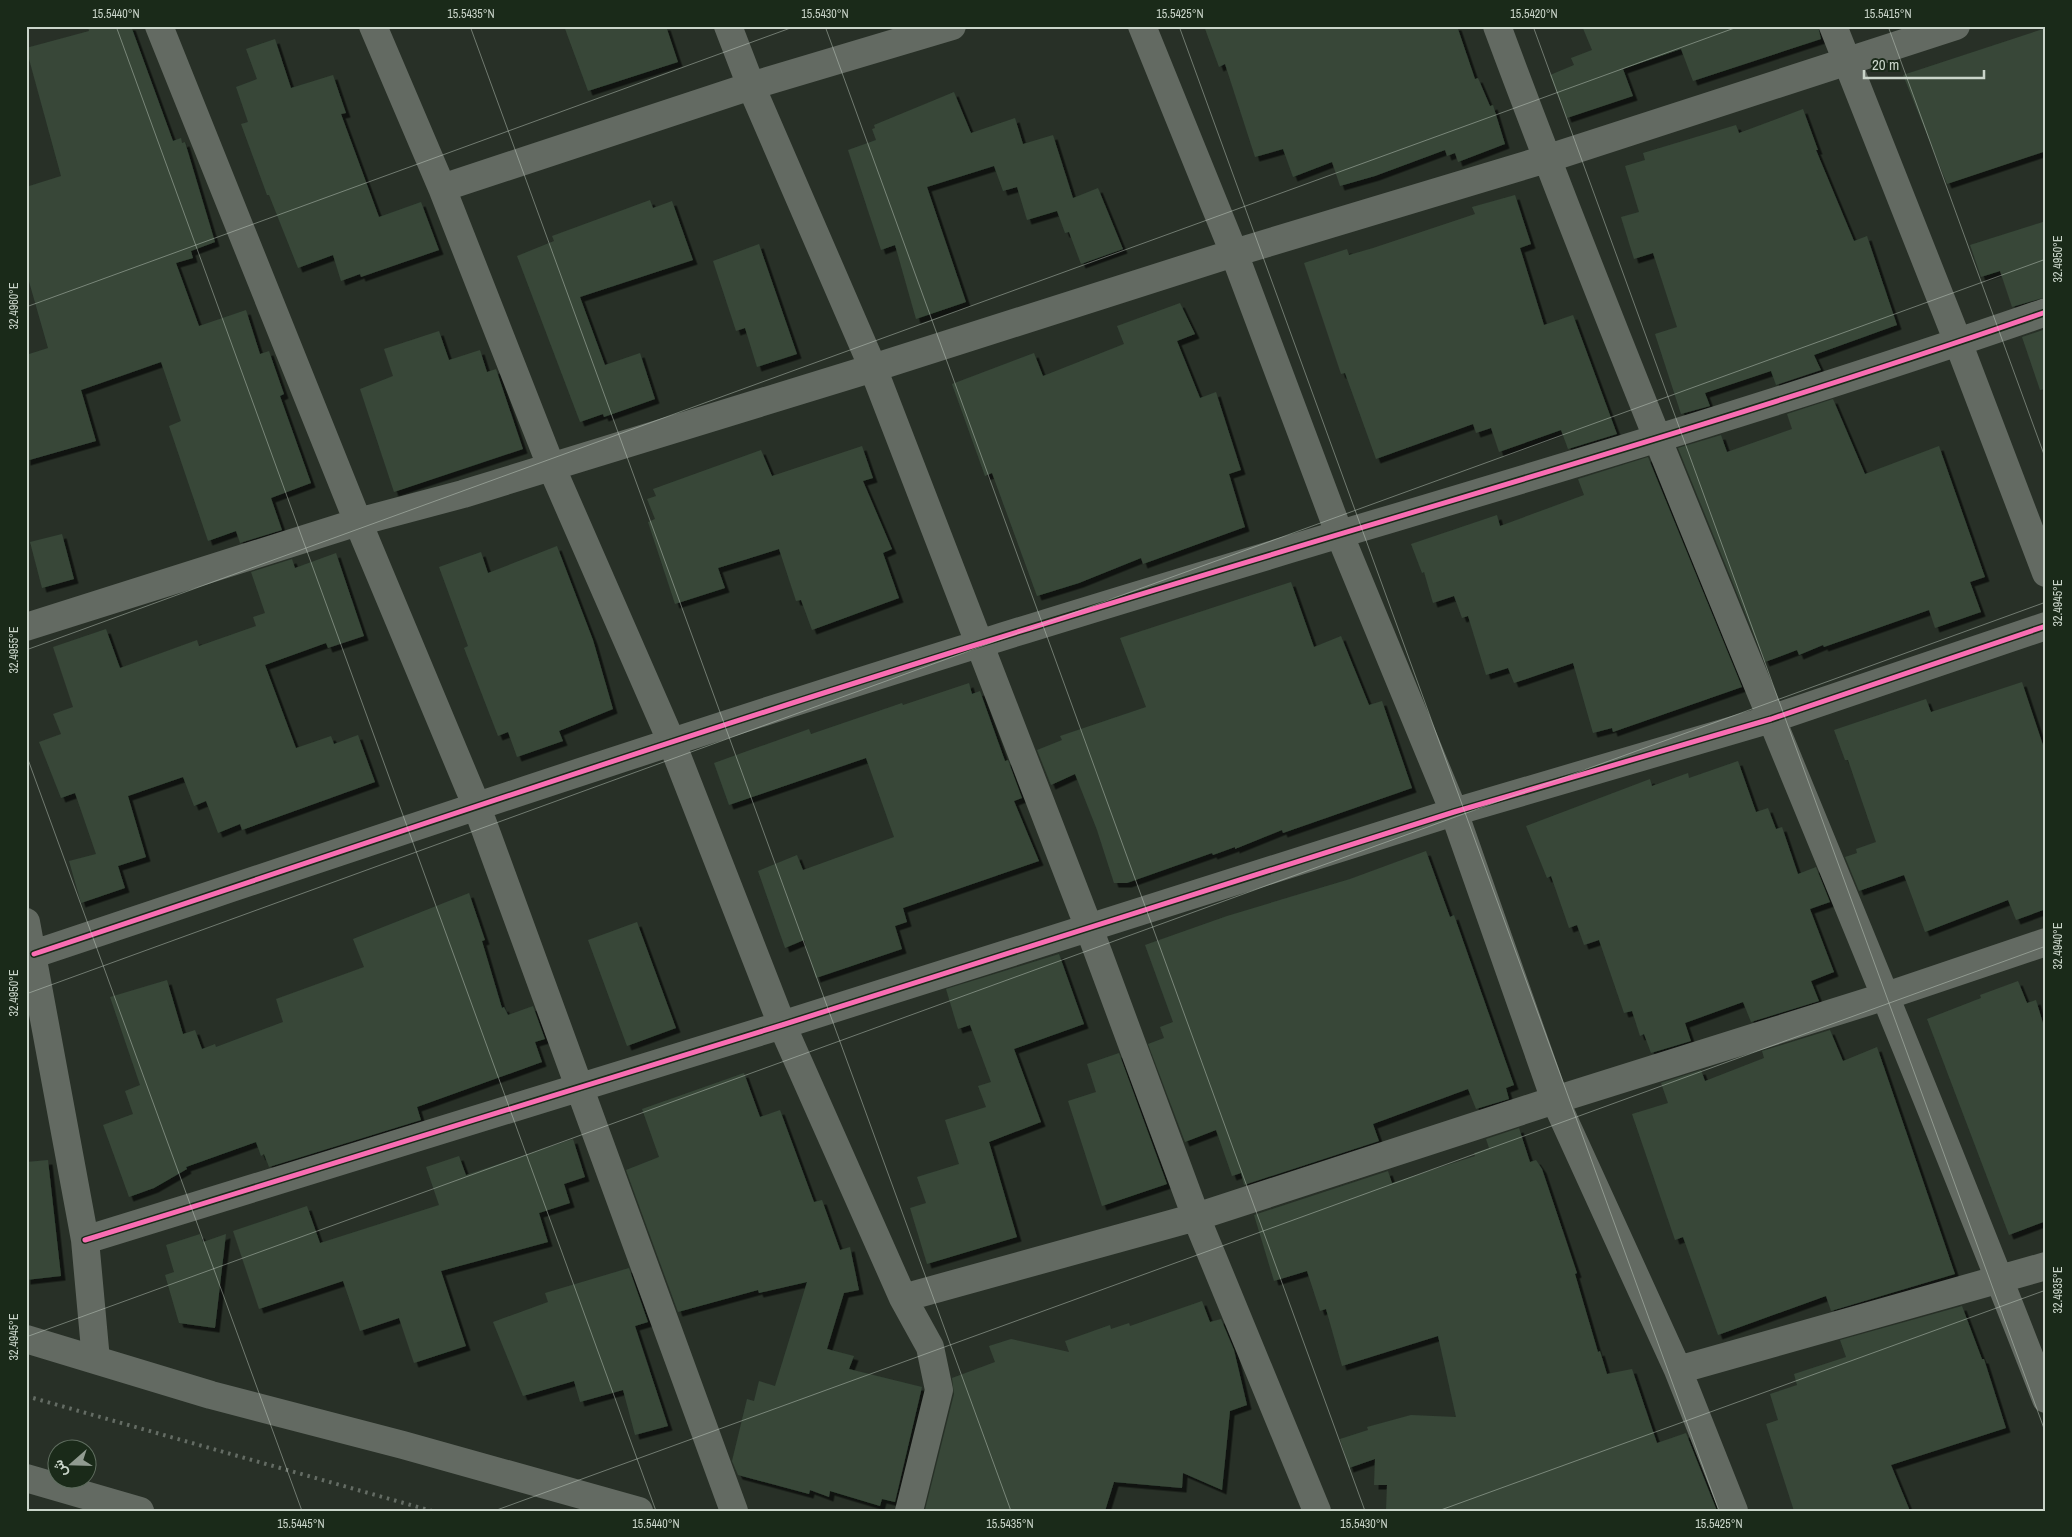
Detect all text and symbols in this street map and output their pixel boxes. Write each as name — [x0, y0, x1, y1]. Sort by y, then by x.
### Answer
text: 15.5440°N — [92, 6, 140, 22]
text: 15.5435°N — [447, 6, 495, 22]
text: 15.5430°N — [801, 6, 849, 22]
text: 15.5425°N — [1156, 6, 1204, 22]
text: 15.5420°N — [1510, 6, 1558, 22]
text: 15.5415°N — [1864, 6, 1912, 22]
scale bar — [1864, 48, 1984, 80]
text: 20 m — [1872, 54, 1899, 75]
text: 32.4950°E — [2050, 236, 2066, 282]
text: 32.4960°E — [6, 283, 22, 329]
text: 32.4945°E — [2050, 580, 2066, 626]
text: 32.4955°E — [6, 627, 22, 673]
text: 32.4940°E — [2050, 923, 2066, 969]
text: 32.4950°E — [6, 970, 22, 1016]
text: 32.4935°E — [2050, 1267, 2066, 1313]
text: 32.4945°E — [6, 1314, 22, 1360]
north arrow — [48, 1440, 98, 1490]
text: ش — [48, 1457, 71, 1479]
text: 15.5445°N — [277, 1516, 325, 1532]
text: 15.5440°N — [632, 1516, 680, 1532]
text: 15.5435°N — [986, 1516, 1034, 1532]
text: 15.5430°N — [1340, 1516, 1388, 1532]
text: 15.5425°N — [1695, 1516, 1743, 1532]

